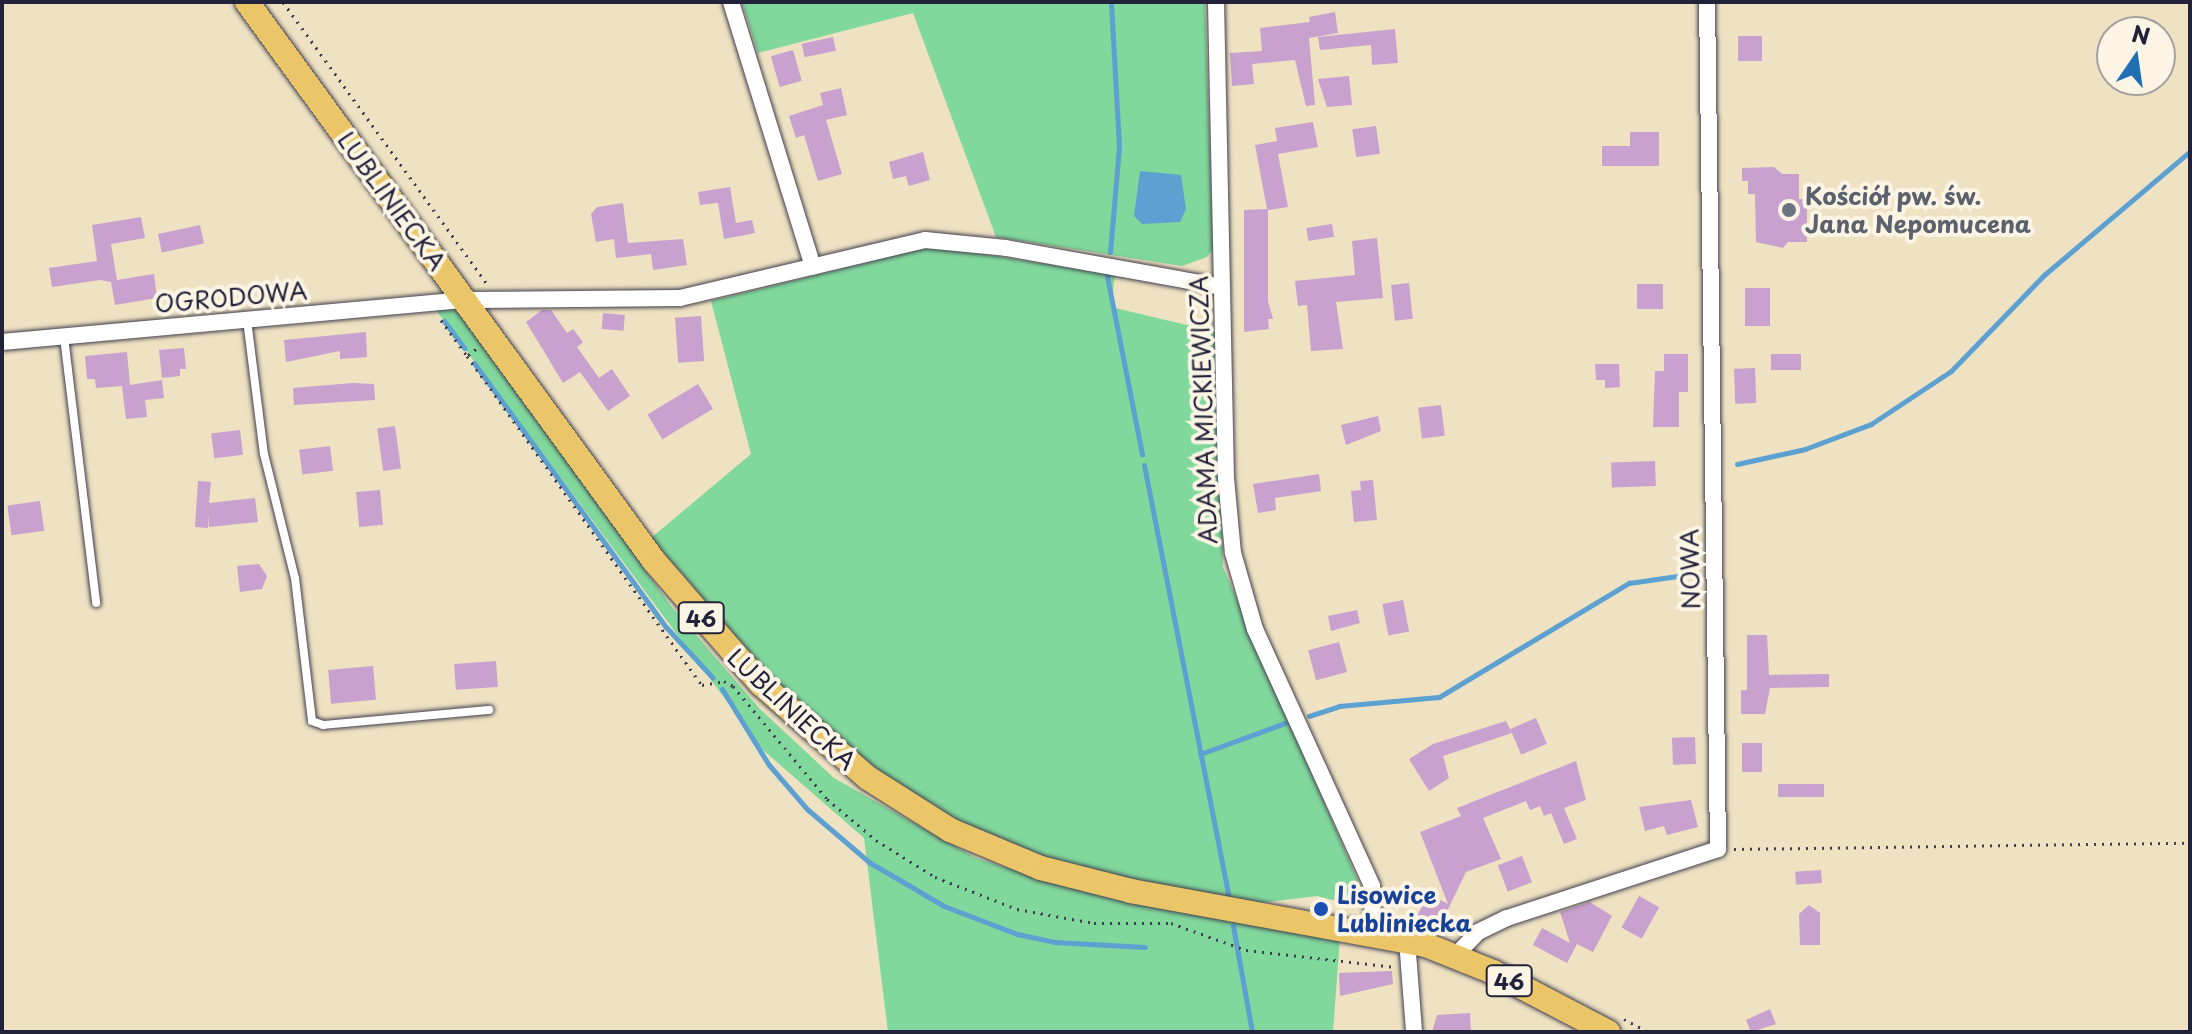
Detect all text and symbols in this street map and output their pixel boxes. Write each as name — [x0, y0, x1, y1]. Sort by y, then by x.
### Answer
north arrow — [2096, 16, 2176, 96]
text: N — [2129, 16, 2153, 52]
street label: LUBLINIECKA — [332, 126, 452, 276]
place label: Kościół pw. św. Jana Nepomucena — [1805, 182, 2029, 238]
marker: Kościół pw. św. Jana Nepomucena — [1780, 201, 1798, 219]
street label: ADAMA MICKIEWICZA — [1184, 275, 1222, 545]
street label: OGRODOWA — [153, 276, 309, 318]
street label: NOWA — [1675, 528, 1705, 610]
road number: 46 — [677, 600, 725, 636]
street label: LUBLINIECKA — [722, 642, 862, 776]
place label: Lisowice Lubliniecka — [1337, 881, 1472, 937]
marker: Lisowice Lubliniecka — [1312, 900, 1330, 918]
road number: 46 — [1485, 963, 1533, 999]

